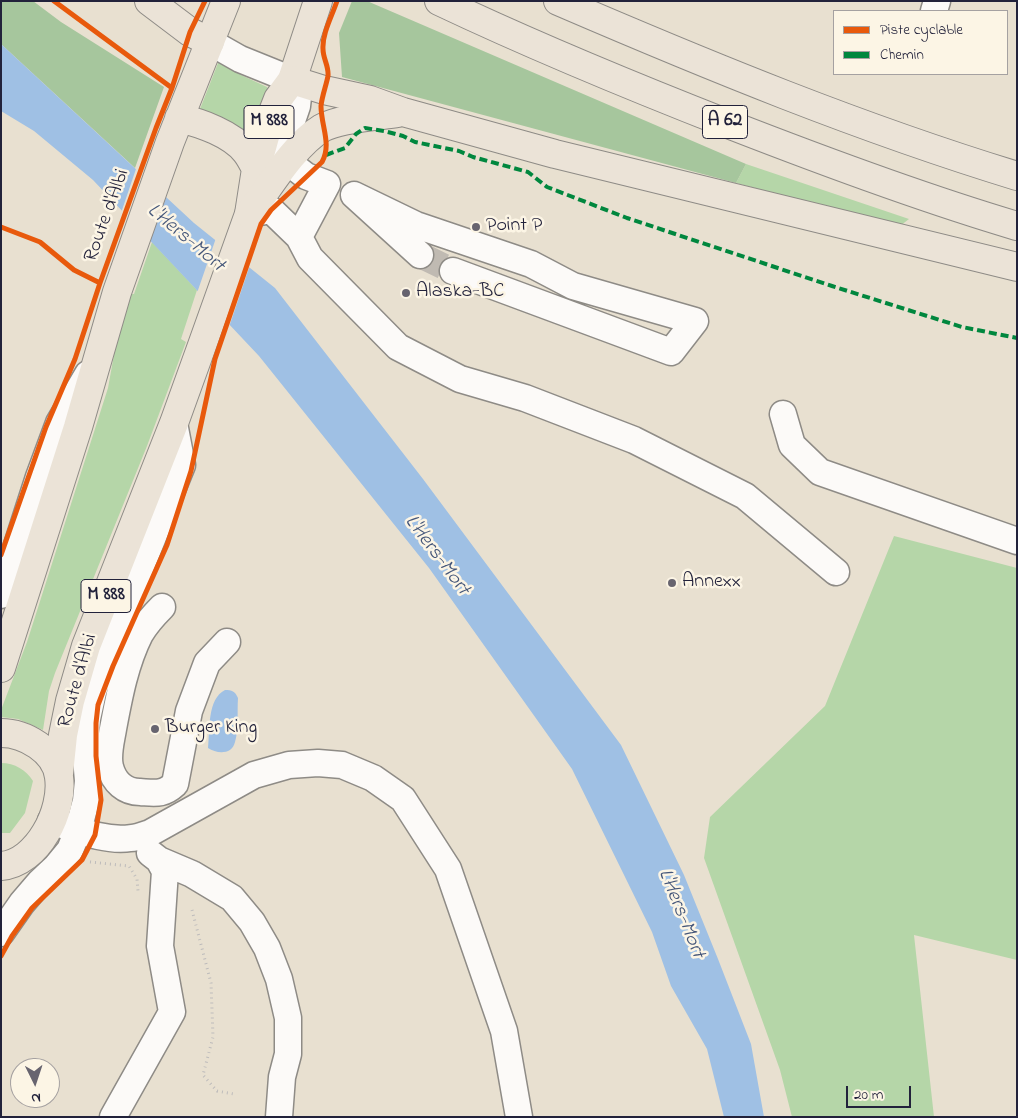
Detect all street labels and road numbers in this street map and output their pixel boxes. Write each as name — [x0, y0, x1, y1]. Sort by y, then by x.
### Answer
road number: M 888 — [244, 105, 294, 138]
road number: A 62 — [702, 105, 748, 138]
street label: Route d'Albi — [80, 166, 136, 266]
road number: M 888 — [81, 580, 131, 612]
street label: Route d'Albi — [54, 631, 104, 731]

